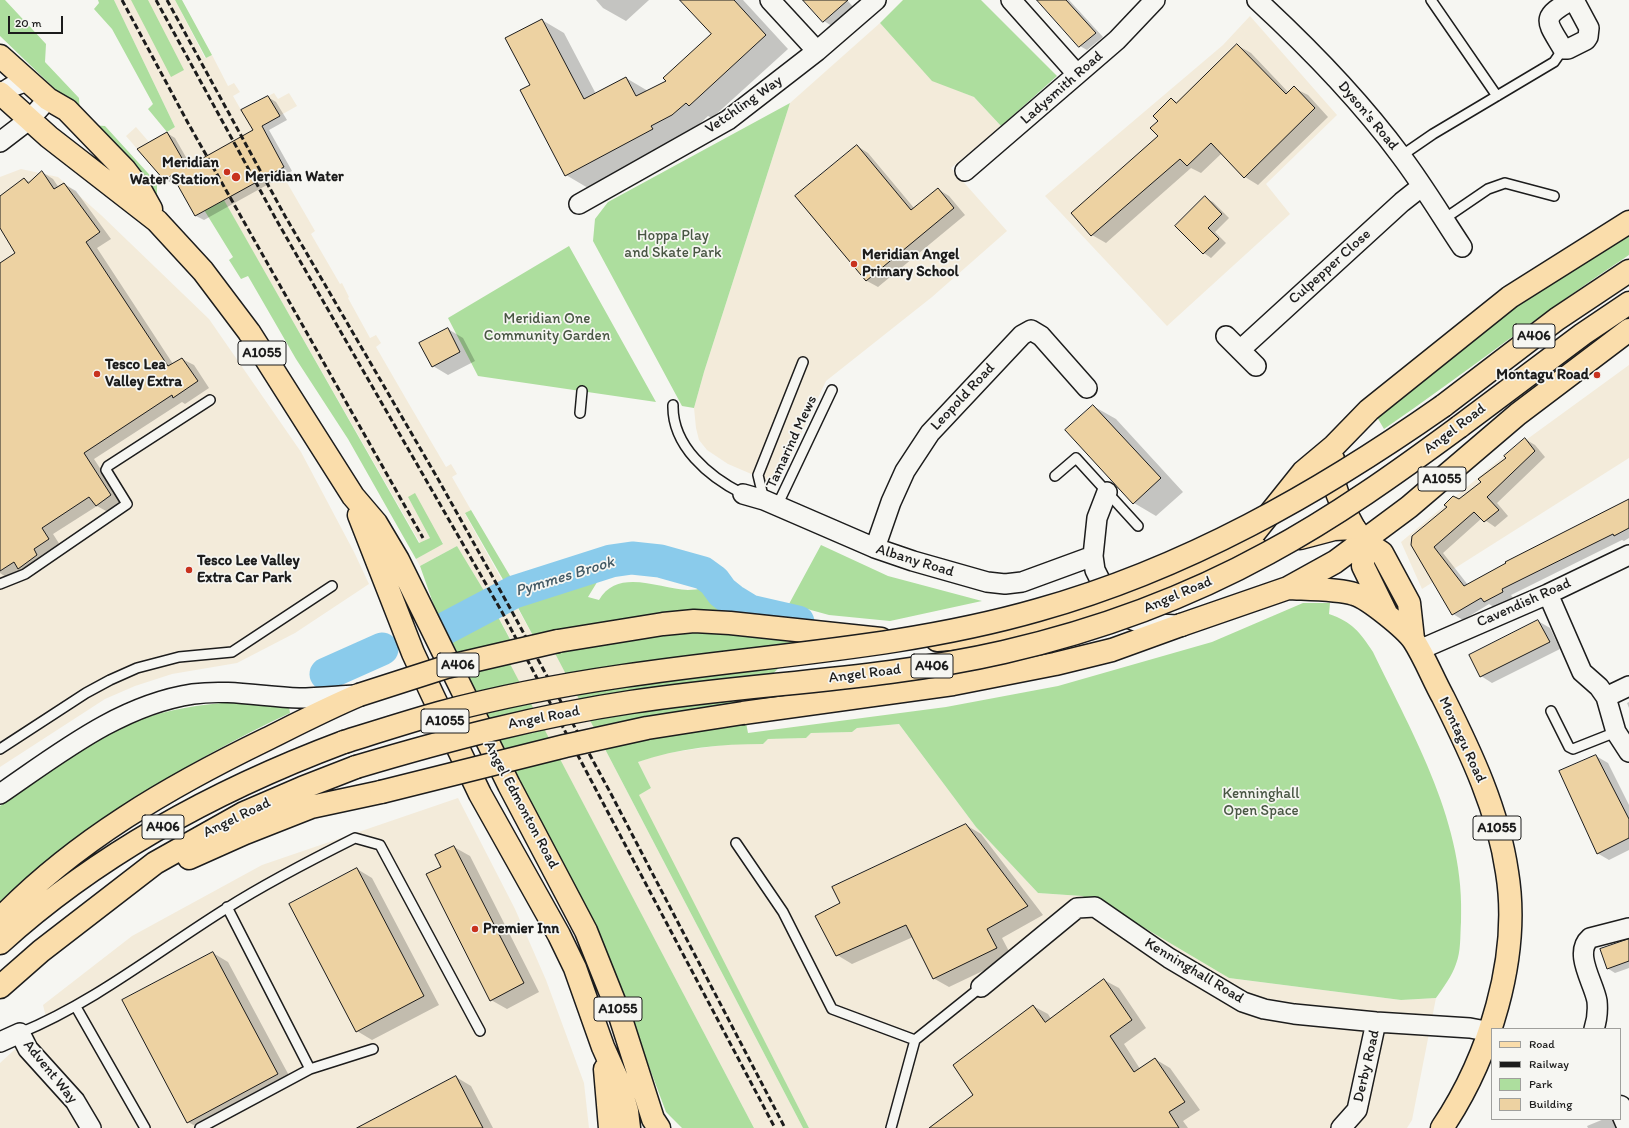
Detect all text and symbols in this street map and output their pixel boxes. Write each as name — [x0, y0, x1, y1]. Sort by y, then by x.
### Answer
scale bar — [10, 8, 65, 34]
text: 20 m — [15, 16, 42, 30]
street label: Ladysmith Road — [1017, 47, 1107, 129]
street label: Vetchling Way — [702, 72, 786, 138]
street label: Dyson's Road — [1334, 78, 1402, 154]
place label: Meridian Water Station — [130, 154, 219, 189]
marker: Meridian Water Station — [222, 167, 232, 177]
place label: Meridian Water — [245, 168, 344, 186]
marker: Meridian Water — [230, 171, 242, 183]
street label: Culpepper Close — [1285, 225, 1375, 309]
park label: Hoppa Play and Skate Park — [624, 227, 722, 262]
place label: Meridian Angel Primary School — [862, 246, 959, 281]
marker: Meridian Angel Primary School — [849, 259, 859, 269]
park label: Meridian One Community Garden — [484, 310, 610, 345]
road number: A406 — [1513, 324, 1555, 348]
road number: A1055 — [238, 341, 286, 365]
place label: Tesco Lea Valley Extra — [105, 356, 182, 391]
street label: Leopold Road — [927, 359, 999, 435]
place label: Montagu Road — [1496, 366, 1589, 384]
marker: Tesco Lea Valley Extra — [92, 369, 102, 379]
marker: Montagu Road — [1592, 370, 1602, 380]
street label: Tamarind Mews — [763, 393, 821, 491]
street label: Angel Road — [1421, 400, 1489, 458]
road number: A1055 — [1418, 467, 1466, 491]
street label: Albany Road — [874, 541, 956, 581]
place label: Tesco Lee Valley Extra Car Park — [197, 552, 300, 587]
water label: Pymmes Brook — [513, 553, 617, 601]
marker: Tesco Lee Valley Extra Car Park — [184, 565, 194, 575]
street label: Angel Road — [1141, 572, 1215, 618]
street label: Cavendish Road — [1474, 574, 1574, 632]
road number: A406 — [437, 653, 479, 677]
road number: A406 — [911, 654, 953, 678]
street label: Angel Road — [828, 661, 902, 687]
street label: Montagu Road — [1434, 694, 1490, 786]
street label: Angel Road — [507, 702, 581, 734]
road number: A1055 — [421, 709, 469, 733]
street label: Angel Edmonton Road — [480, 738, 562, 872]
park label: Kenninghall Open Space — [1222, 785, 1300, 820]
street label: Angel Road — [200, 794, 274, 842]
road number: A406 — [142, 815, 184, 839]
road number: A1055 — [1473, 816, 1521, 840]
place label: Premier Inn — [483, 920, 559, 938]
marker: Premier Inn — [470, 924, 480, 934]
street label: Kenninghall Road — [1141, 934, 1247, 1008]
road number: A1055 — [594, 997, 642, 1021]
street label: Derby Road — [1350, 1028, 1384, 1104]
legend — [1491, 1028, 1621, 1120]
street label: Advent Way — [19, 1037, 81, 1107]
text: Road — [1529, 1037, 1555, 1051]
text: Railway — [1529, 1057, 1569, 1071]
text: Park — [1529, 1077, 1553, 1091]
text: Building — [1529, 1097, 1572, 1111]

